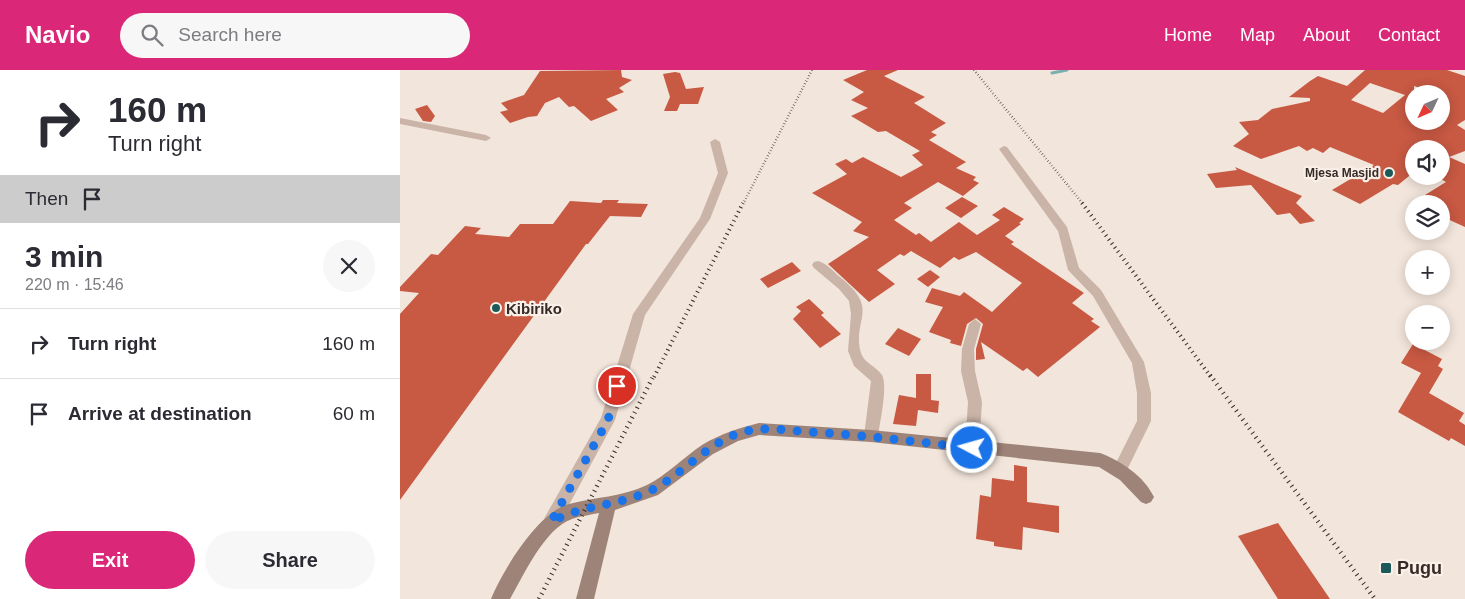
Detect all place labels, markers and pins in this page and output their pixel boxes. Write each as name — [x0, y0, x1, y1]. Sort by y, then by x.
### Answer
place label: Mjesa Masjid — [1305, 166, 1379, 180]
marker: Mjesa Masjid — [1383, 167, 1395, 179]
place label: Kibiriko — [506, 300, 562, 317]
marker: Kibiriko — [490, 302, 502, 314]
pin — [596, 365, 638, 407]
place label: Pugu — [1397, 558, 1442, 578]
marker: Pugu — [1379, 561, 1393, 575]

